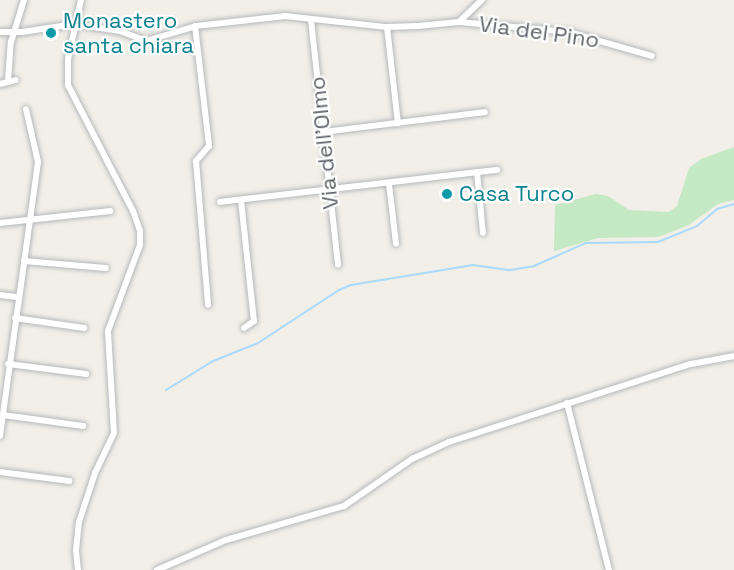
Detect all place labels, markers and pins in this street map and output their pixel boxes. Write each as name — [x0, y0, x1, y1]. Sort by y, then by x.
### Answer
place label: Monastero santa chiara — [63, 7, 194, 58]
marker: Monastero santa chiara — [44, 26, 58, 40]
place label: Casa Turco — [459, 181, 575, 207]
marker: Casa Turco — [440, 187, 454, 201]

